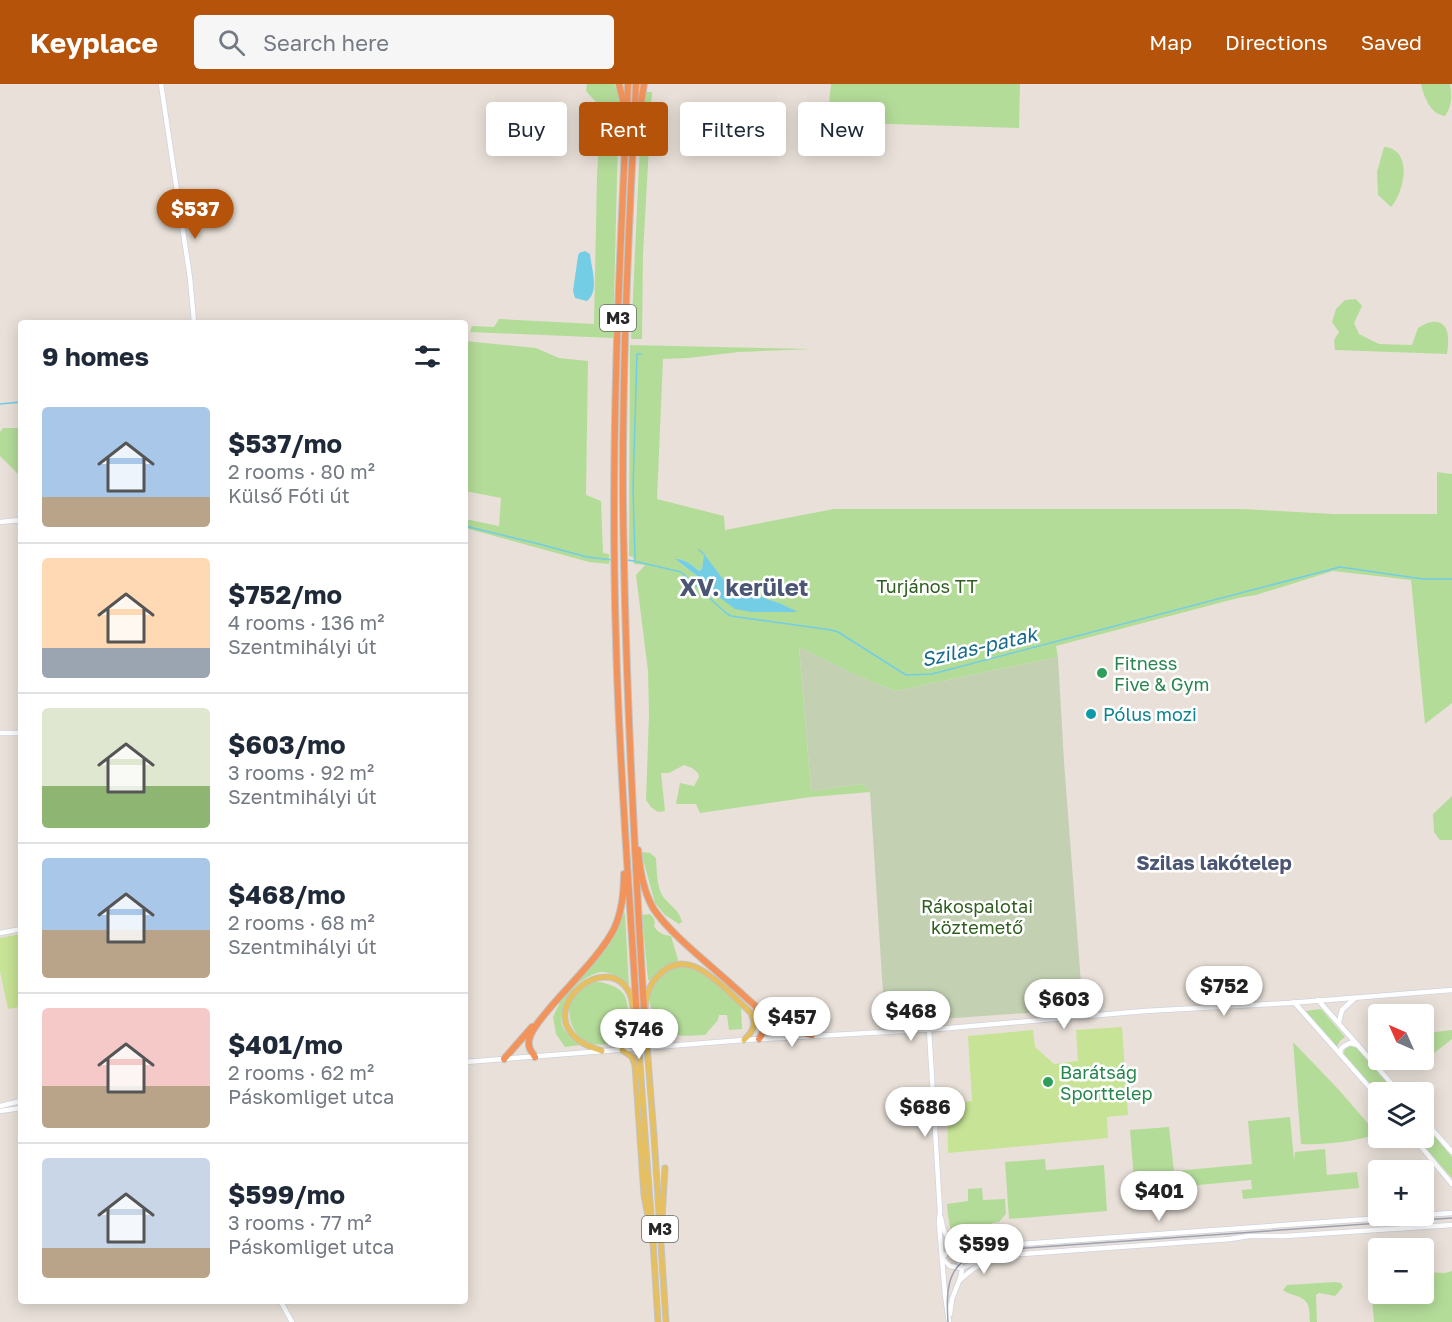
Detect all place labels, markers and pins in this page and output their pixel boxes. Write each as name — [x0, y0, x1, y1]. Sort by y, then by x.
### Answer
pin: $537 — [159, 189, 231, 240]
place label: Fitness Five & Gym — [1114, 652, 1209, 695]
marker: Fitness Five & Gym — [1095, 666, 1109, 680]
place label: Pólus mozi — [1103, 703, 1197, 725]
marker: Pólus mozi — [1084, 707, 1098, 721]
pin: $752 — [1188, 966, 1260, 1017]
pin: $603 — [1028, 979, 1100, 1030]
pin: $468 — [875, 991, 947, 1042]
pin: $457 — [756, 997, 828, 1048]
pin: $746 — [603, 1009, 675, 1060]
place label: Barátság Sporttelep — [1060, 1061, 1153, 1104]
marker: Barátság Sporttelep — [1041, 1075, 1055, 1089]
pin: $686 — [889, 1087, 961, 1138]
pin: $401 — [1123, 1171, 1195, 1222]
pin: $599 — [948, 1224, 1020, 1275]

